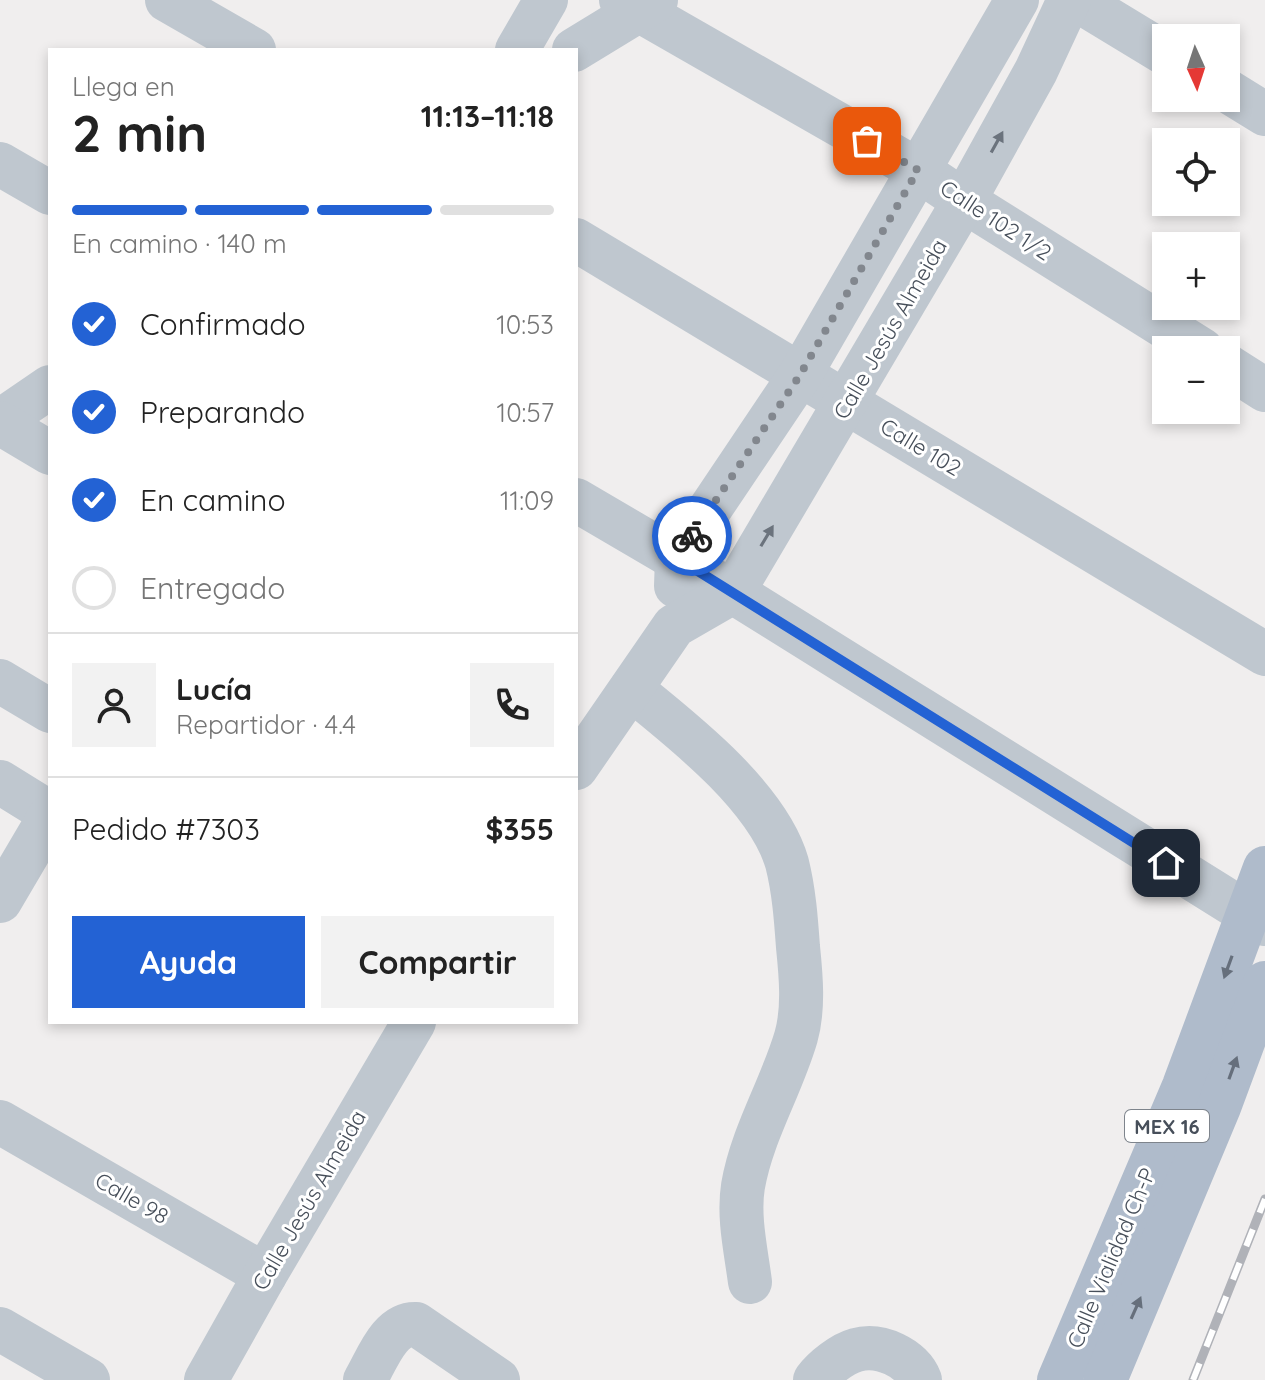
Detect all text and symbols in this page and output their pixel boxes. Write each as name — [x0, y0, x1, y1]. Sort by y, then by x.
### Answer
north arrow — [1152, 24, 1240, 112]
map controls — [1152, 24, 1240, 424]
text: Llega en — [72, 70, 175, 103]
text: 11:13–11:18 — [421, 97, 554, 135]
text: 2 min — [72, 100, 207, 165]
pin — [833, 107, 901, 175]
icon: bag — [845, 119, 889, 163]
button: locate — [1152, 128, 1240, 216]
one-way arrow — [990, 130, 1004, 153]
street label: Calle 102 1/2 — [935, 174, 1057, 266]
text: En camino · 140 m — [72, 227, 287, 260]
button: + — [1152, 232, 1240, 320]
street label: Calle Jesús Almeida — [827, 234, 953, 424]
icon: check — [72, 302, 116, 346]
text: Confirmado — [140, 305, 306, 343]
text: 10:53 — [496, 308, 554, 341]
button: − — [1152, 336, 1240, 424]
icon: check — [72, 390, 116, 434]
text: Preparando — [140, 393, 305, 431]
text: 10:57 — [497, 396, 554, 429]
street label: Calle 102 — [875, 412, 967, 482]
icon: check — [72, 478, 116, 522]
text: En camino — [140, 481, 286, 519]
text: 11:09 — [500, 484, 554, 517]
courier — [652, 496, 732, 576]
icon: bike — [670, 514, 714, 558]
one-way arrow — [760, 525, 774, 547]
text: Entregado — [140, 569, 285, 607]
button: person — [72, 663, 156, 747]
button: phone — [470, 663, 554, 747]
text: Lucía — [176, 670, 252, 708]
text: Repartidor · 4.4 — [176, 708, 356, 741]
text: Pedido #7303 — [72, 810, 260, 848]
text: $355 — [485, 810, 554, 848]
pin — [1132, 829, 1200, 897]
icon: home — [1144, 841, 1188, 885]
button: Ayuda — [72, 916, 305, 1008]
button: Compartir — [321, 916, 554, 1008]
one-way arrow — [1221, 955, 1234, 979]
one-way arrow — [1228, 1055, 1240, 1079]
street label: Calle Jesús Almeida — [246, 1105, 372, 1295]
road number: MEX 16 — [1125, 1110, 1209, 1142]
street label: Calle Vialidad Ch-P — [1060, 1164, 1162, 1352]
street label: Calle 98 — [90, 1166, 174, 1230]
one-way arrow — [1129, 1297, 1142, 1320]

